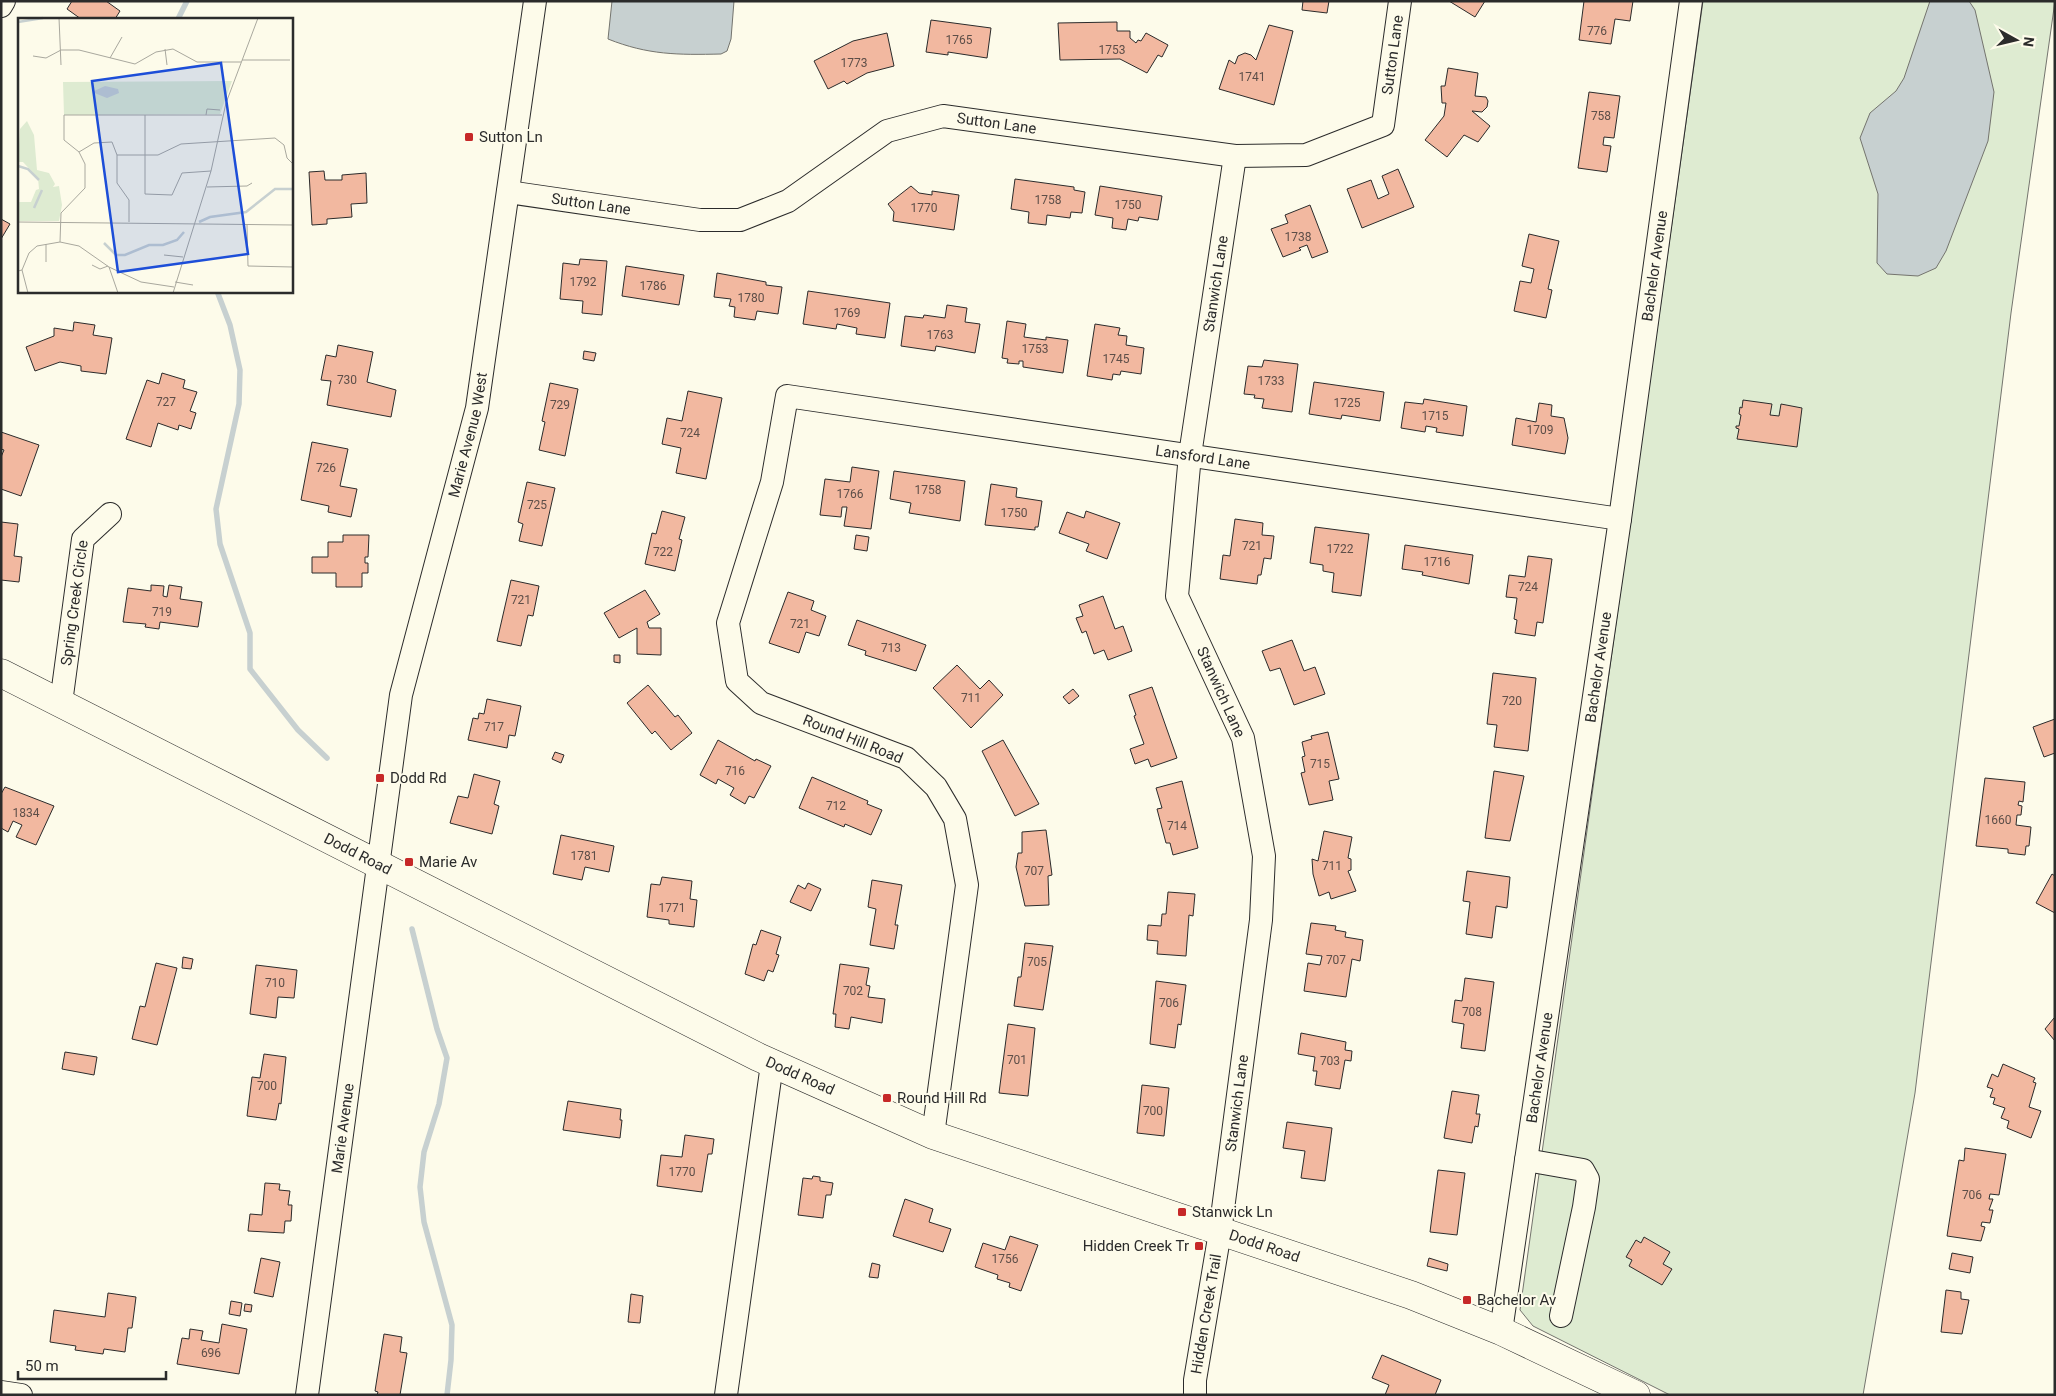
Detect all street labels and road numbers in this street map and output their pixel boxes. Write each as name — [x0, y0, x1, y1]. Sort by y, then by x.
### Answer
street label: Sutton Lane — [1378, 14, 1407, 96]
street label: Sutton Lane — [956, 109, 1038, 138]
street label: Sutton Lane — [550, 189, 632, 219]
street label: Bachelor Avenue — [1638, 209, 1671, 323]
street label: Stanwich Lane — [1200, 234, 1232, 333]
street label: Marie Avenue West — [445, 371, 491, 500]
street label: Lansford Lane — [1154, 442, 1252, 473]
street label: Spring Creek Circle — [57, 539, 92, 667]
street label: Bachelor Avenue — [1581, 610, 1615, 724]
street label: Stanwich Lane — [1193, 644, 1249, 740]
street label: Round Hill Road — [800, 711, 906, 767]
street label: Dodd Road — [321, 829, 395, 879]
street label: Bachelor Avenue — [1523, 1011, 1557, 1124]
street label: Dodd Road — [763, 1053, 837, 1099]
street label: Stanwich Lane — [1222, 1054, 1252, 1153]
street label: Marie Avenue — [328, 1082, 358, 1175]
street label: Dodd Road — [1227, 1226, 1302, 1266]
street label: Hidden Creek Trail — [1187, 1252, 1225, 1375]

